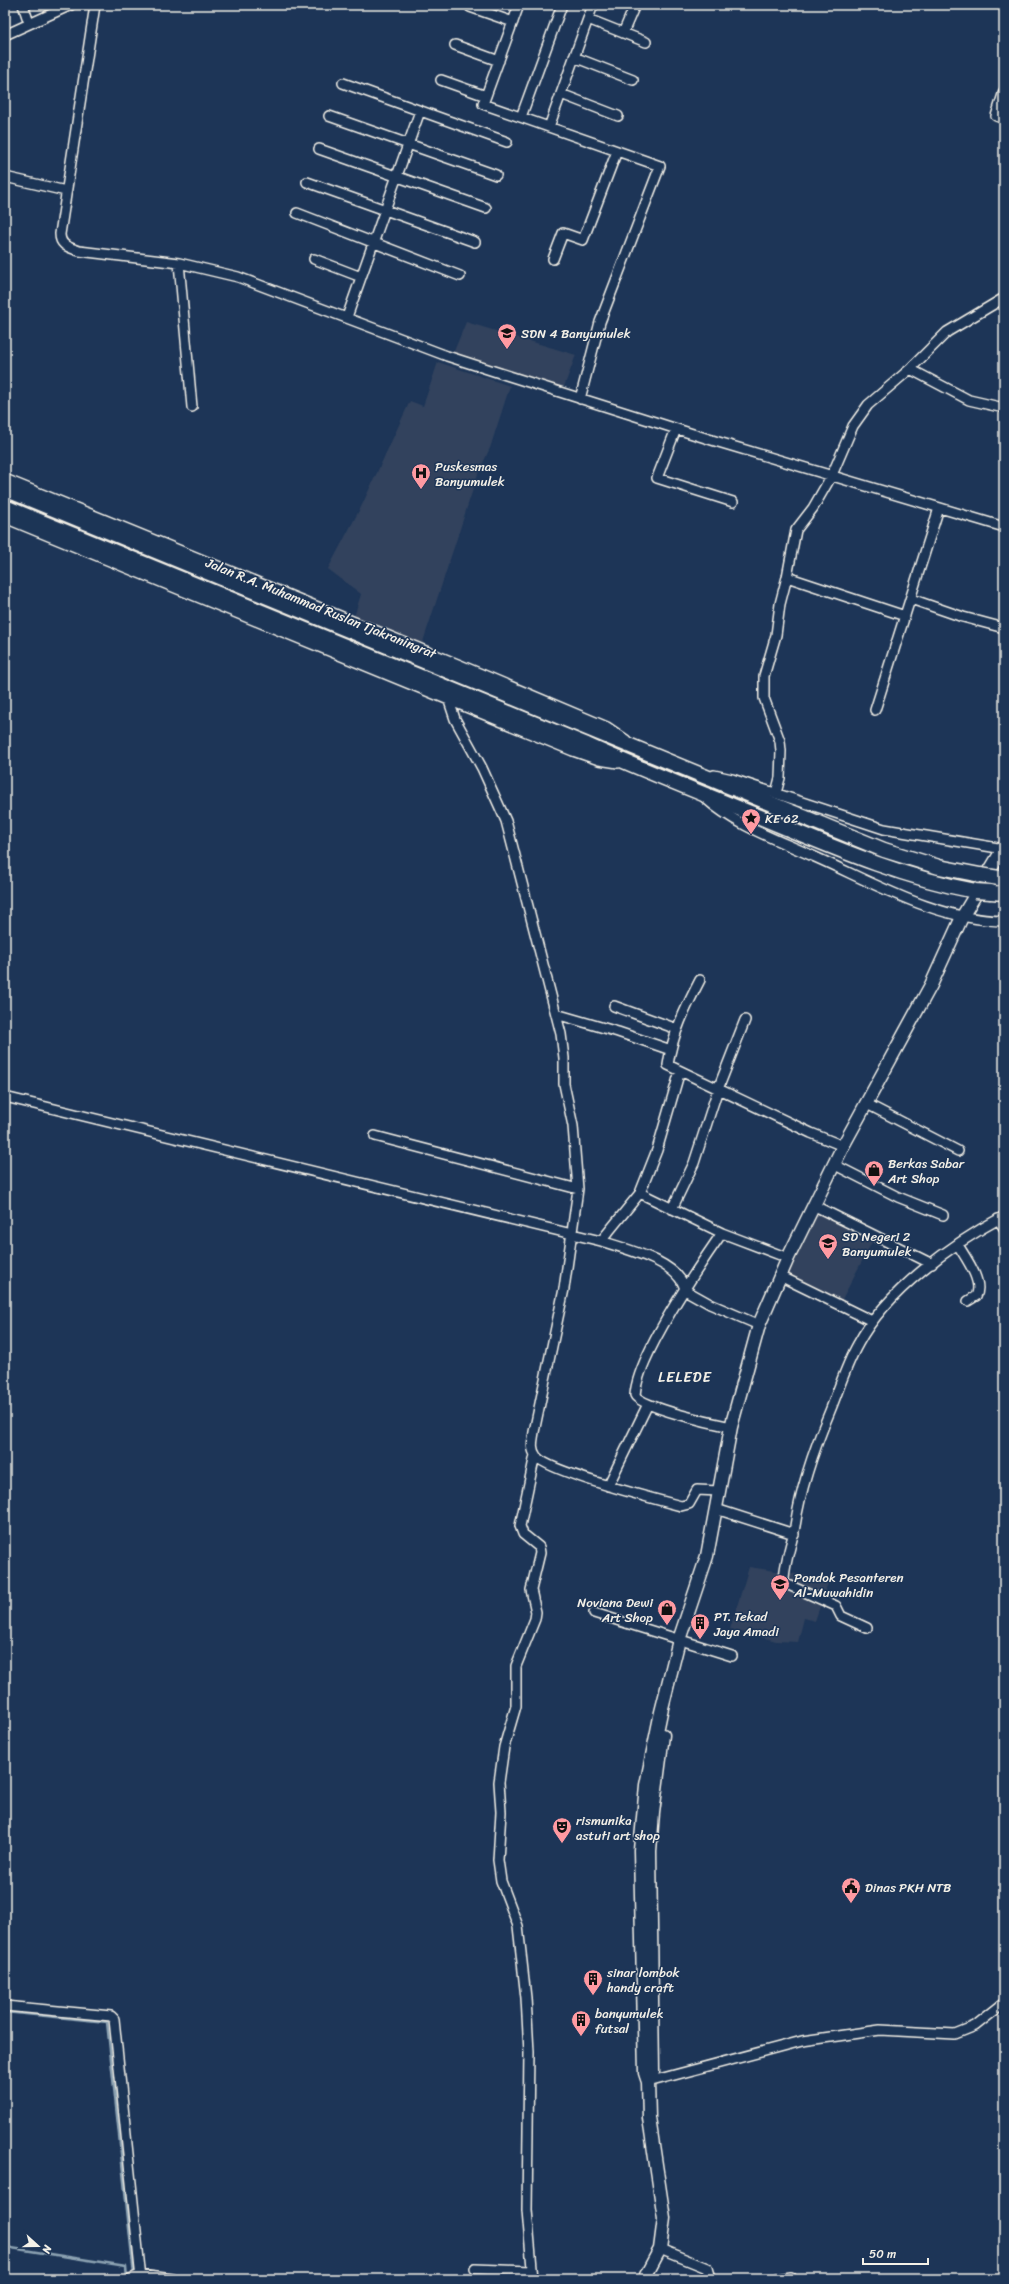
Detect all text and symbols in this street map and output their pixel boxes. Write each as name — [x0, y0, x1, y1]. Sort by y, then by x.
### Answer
school or university icon: SDN 4 Banyumulek — [496, 322, 518, 350]
place label: SDN 4 Banyumulek — [521, 322, 631, 345]
place label: Puskesmas Banyumulek — [435, 455, 505, 493]
hospital icon: Puskesmas Banyumulek — [410, 462, 432, 490]
street label: Jalan R.A. Muhammad Ruslan Tjakraningrat — [201, 551, 441, 665]
place icon: KE 62 — [740, 807, 762, 835]
place label: KE 62 — [765, 807, 799, 830]
place label: Berkas Sabar Art Shop — [887, 1152, 965, 1190]
shop icon: Berkas Sabar Art Shop — [863, 1159, 885, 1187]
place label: SD Negeri 2 Banyumulek — [842, 1225, 912, 1263]
school or university icon: SD Negeri 2 Banyumulek — [817, 1232, 839, 1260]
district label: LELEDE — [658, 1364, 713, 1390]
place label: Pondok Pesanteren Al-Muwahidin — [793, 1566, 903, 1604]
school or university icon: Pondok Pesanteren Al-Muwahidin — [769, 1573, 791, 1601]
place label: Noviana Dewi Art Shop — [577, 1591, 653, 1629]
shop icon: Noviana Dewi Art Shop — [656, 1598, 678, 1626]
place label: PT. Tekad Jaya Amadi — [713, 1605, 779, 1643]
building icon: PT. Tekad Jaya Amadi — [689, 1612, 711, 1640]
place label: rismunika astuti art shop — [576, 1809, 660, 1847]
theatre icon: rismunika astuti art shop — [551, 1816, 573, 1844]
public building icon: Dinas PKH NTB — [840, 1876, 862, 1904]
place label: Dinas PKH NTB — [865, 1876, 951, 1899]
place label: sinar lombok handy craft — [606, 1961, 679, 1999]
building icon: sinar lombok handy craft — [582, 1968, 604, 1996]
place label: banyumulek futsal — [595, 2002, 664, 2040]
building icon: banyumulek futsal — [570, 2009, 592, 2037]
north arrow — [18, 2226, 58, 2266]
scale bar — [863, 2240, 928, 2266]
text: N — [36, 2242, 57, 2257]
text: 50 m — [869, 2243, 896, 2265]

